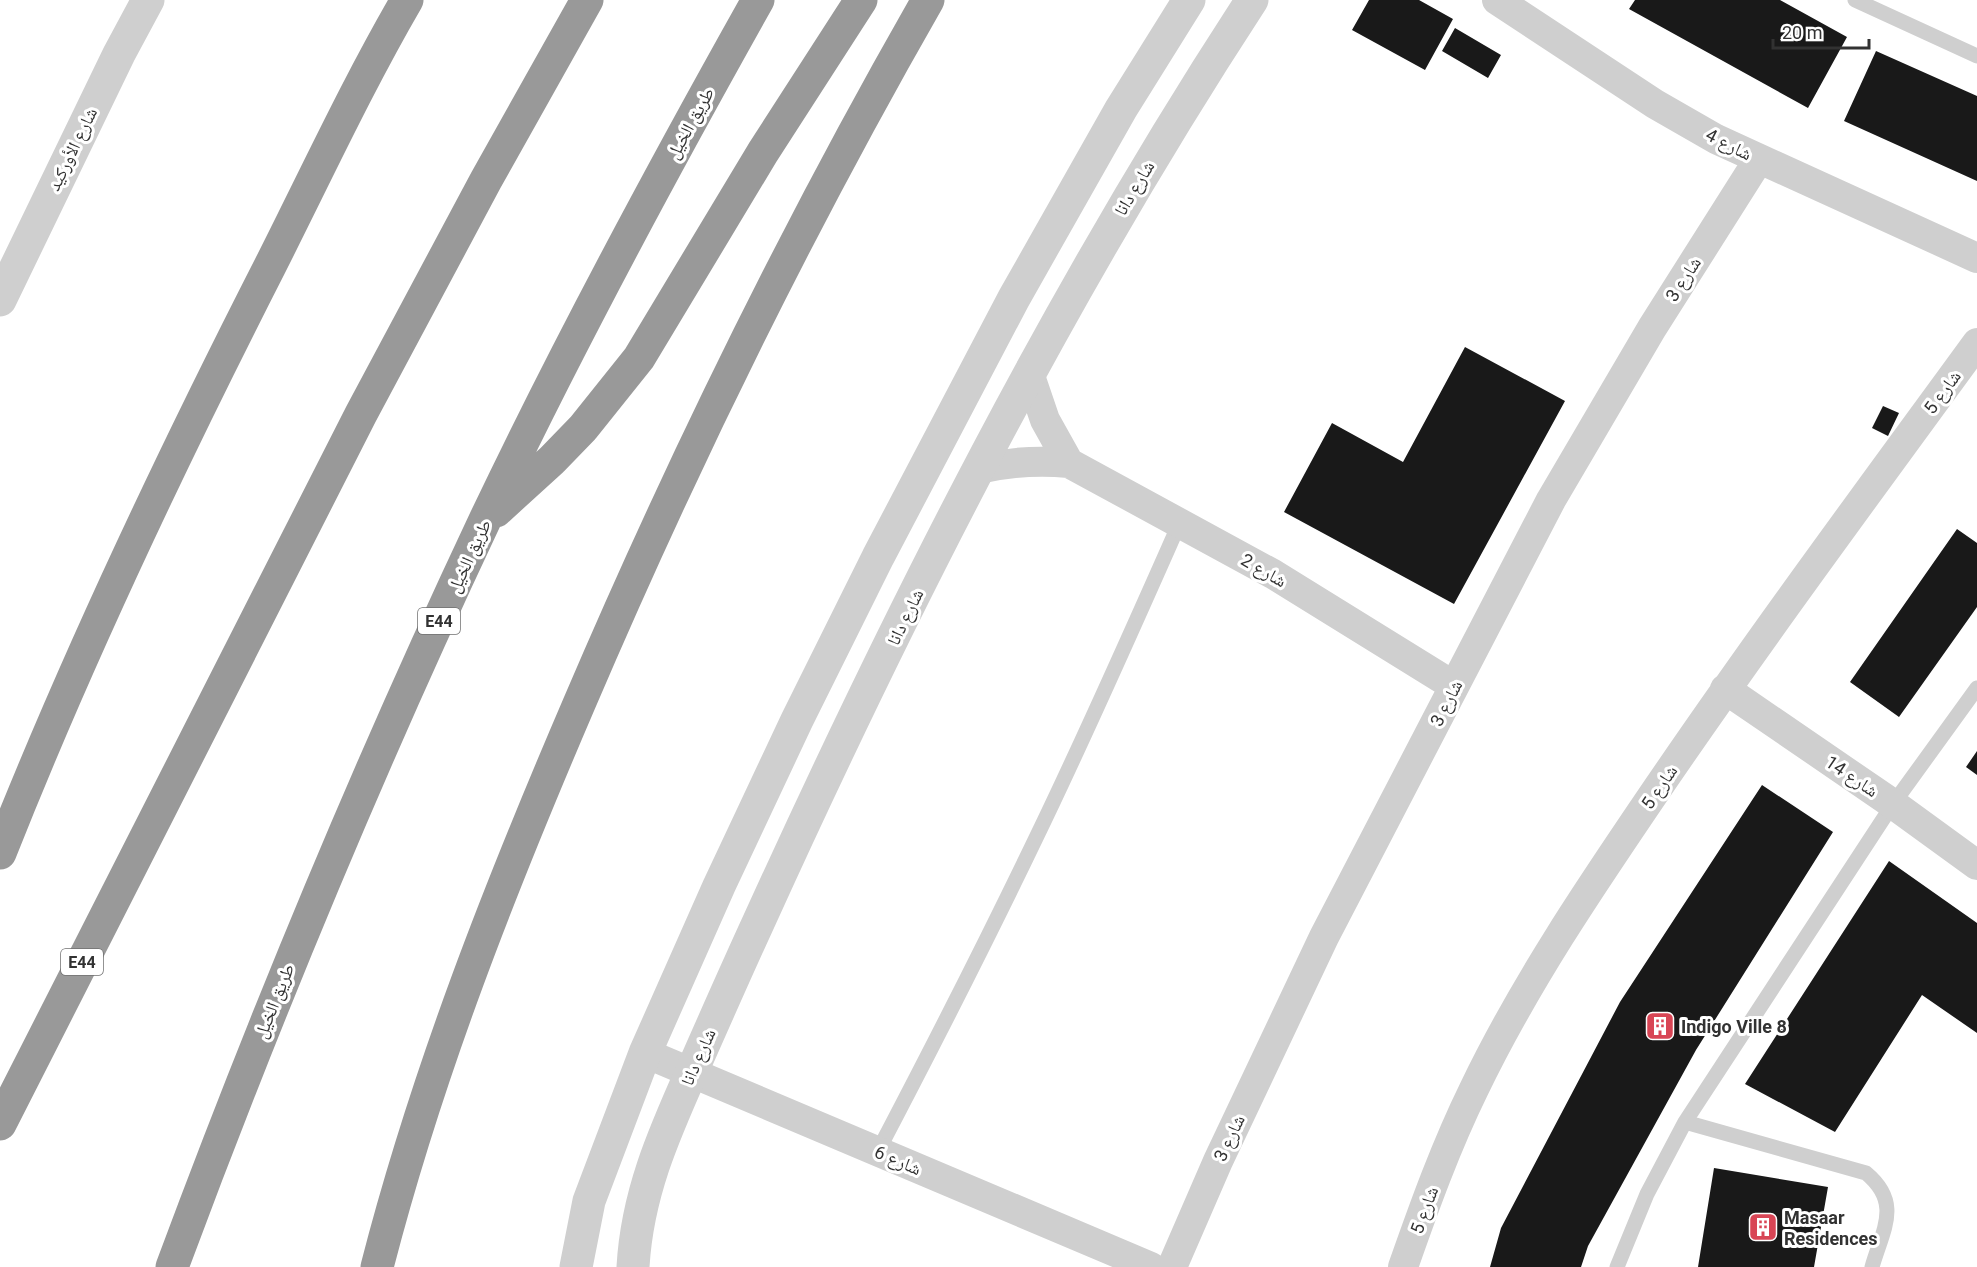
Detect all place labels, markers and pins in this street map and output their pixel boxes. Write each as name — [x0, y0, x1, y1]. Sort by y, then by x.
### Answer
building icon: Indigo Ville 8 — [1644, 1010, 1676, 1042]
place label: Indigo Ville 8 — [1681, 1016, 1787, 1037]
place label: Masaar Residences — [1784, 1207, 1878, 1249]
building icon: Masaar Residences — [1747, 1211, 1779, 1243]

